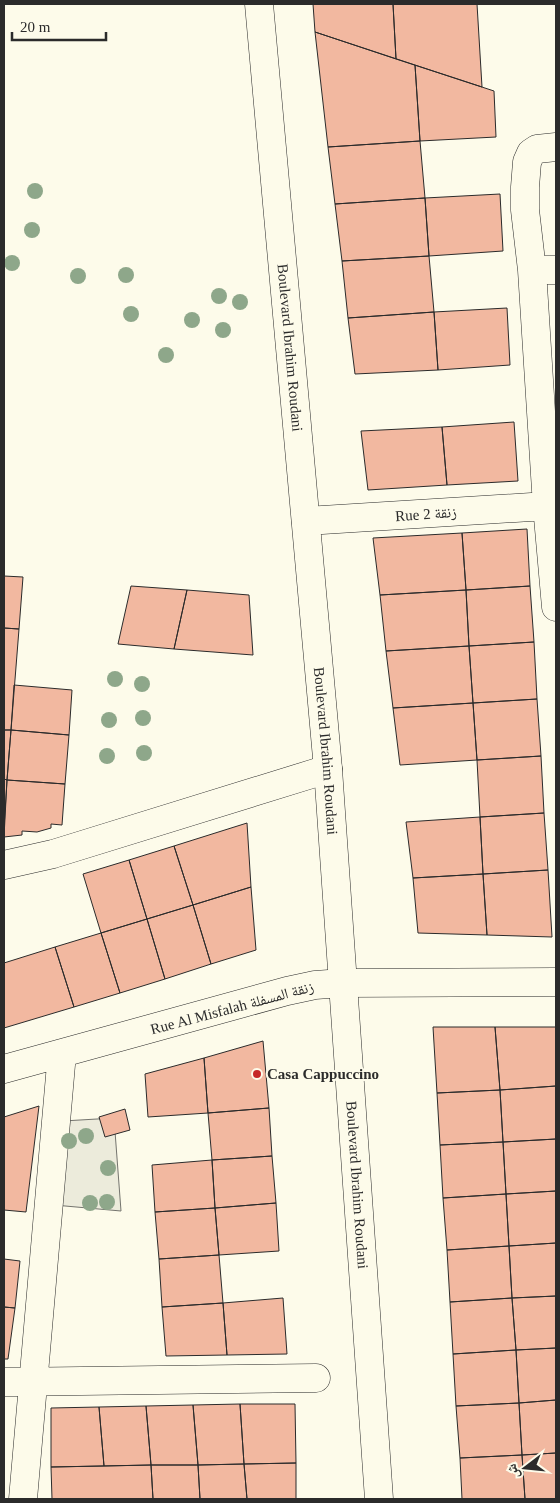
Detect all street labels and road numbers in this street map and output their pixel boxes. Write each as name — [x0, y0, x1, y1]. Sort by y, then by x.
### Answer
street label: Boulevard Ibrahim Roudani — [274, 263, 306, 432]
street label: Rue 2 زنقة — [395, 504, 458, 525]
street label: Boulevard Ibrahim Roudani — [311, 666, 341, 835]
street label: Rue Al Misfalah زنقة المسفلة — [149, 978, 316, 1038]
street label: Boulevard Ibrahim Roudani — [343, 1100, 371, 1269]

